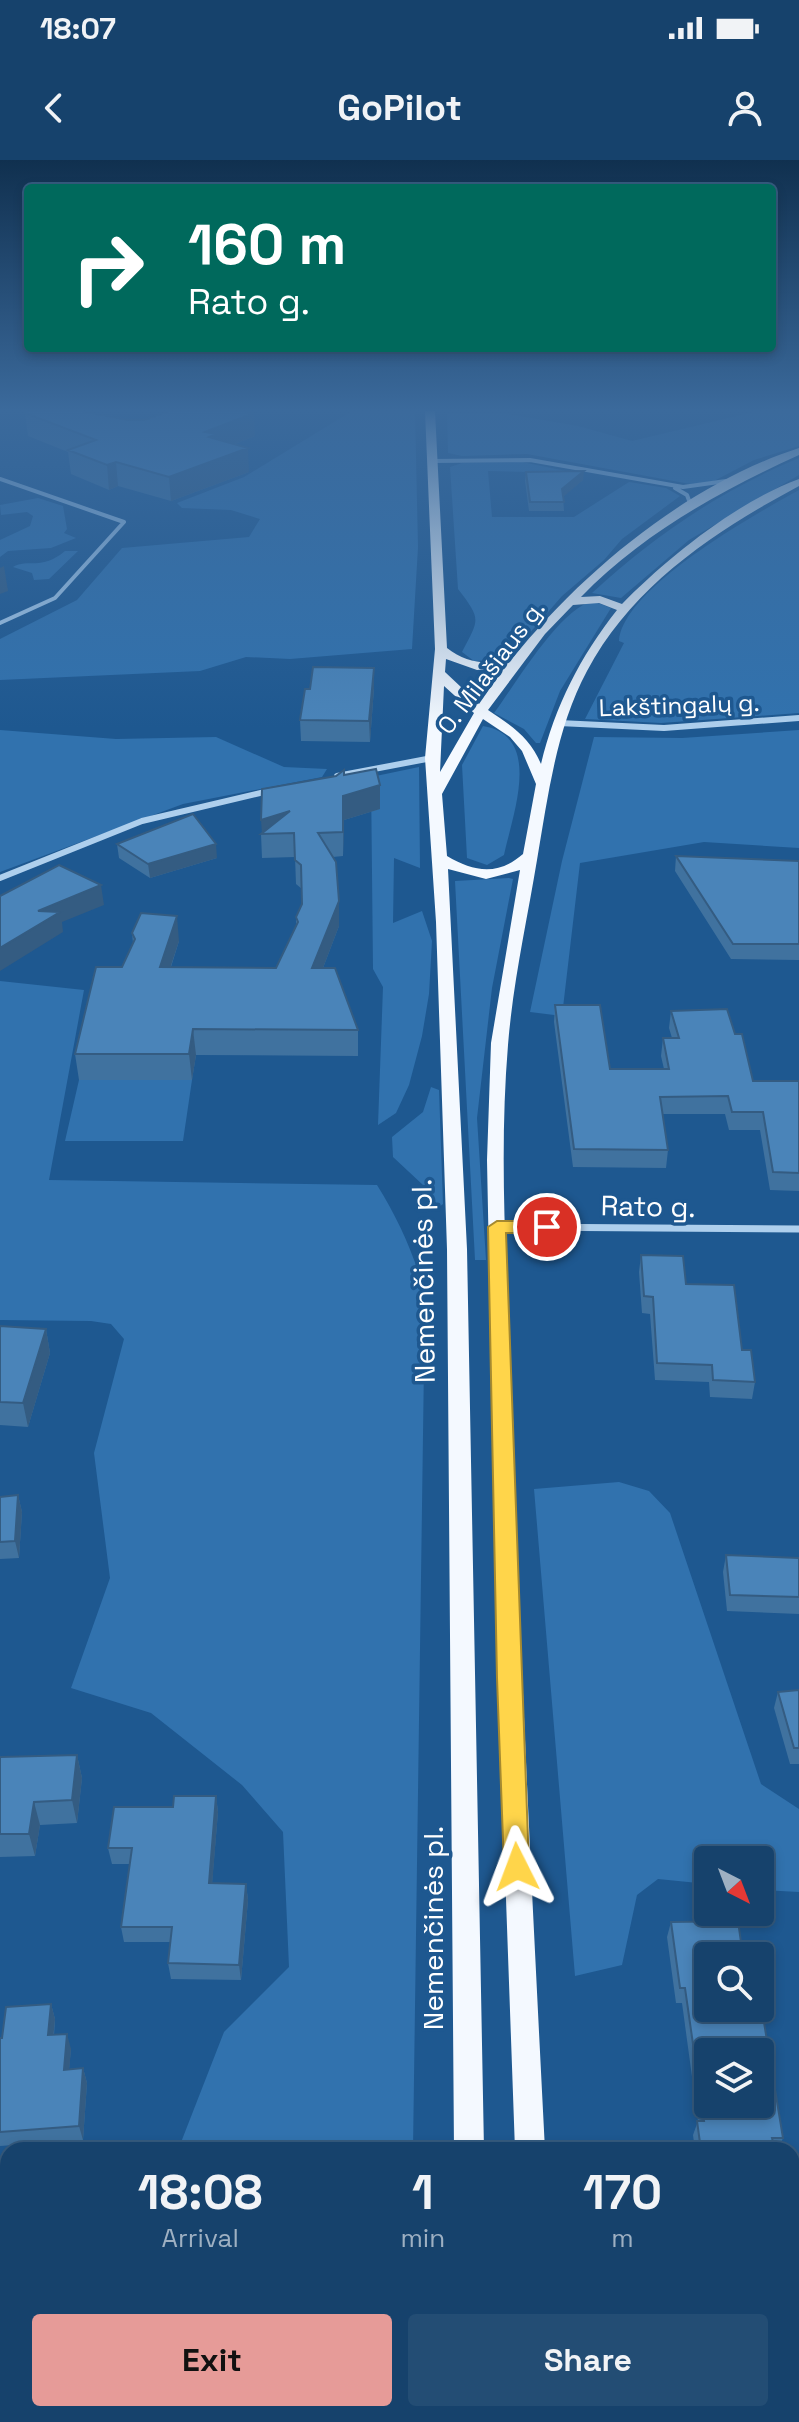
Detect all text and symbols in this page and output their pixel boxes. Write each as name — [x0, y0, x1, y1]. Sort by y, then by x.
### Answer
text: 18:07 — [40, 9, 116, 48]
text: GoPilot — [337, 85, 462, 131]
icon: back — [32, 86, 76, 130]
icon: person — [723, 86, 767, 130]
text: 160 m — [188, 209, 346, 280]
icon: right — [56, 216, 160, 320]
text: Rato g. — [188, 279, 310, 325]
street label: O. Milašiaus g. — [430, 594, 552, 740]
street label: Lakštingalų g. — [598, 687, 760, 723]
street label: Nemenčinės pl. — [403, 1179, 443, 1383]
street label: Rato g. — [600, 1187, 696, 1225]
pin — [513, 1193, 581, 1261]
icon: arrive — [525, 1205, 569, 1249]
position arrow — [475, 1825, 559, 1909]
street label: Nemenčinės pl. — [415, 1826, 451, 2030]
north arrow — [694, 1846, 774, 1926]
map controls — [694, 1846, 774, 2118]
button: search — [694, 1942, 774, 2022]
button: layers — [694, 2038, 774, 2118]
text: 18:08 — [138, 2162, 263, 2223]
text: 1 — [412, 2162, 434, 2223]
text: 170 — [583, 2162, 662, 2223]
text: Arrival — [162, 2221, 239, 2255]
text: min — [400, 2221, 445, 2255]
text: m — [611, 2221, 634, 2255]
button: Exit — [32, 2314, 392, 2406]
button: Share — [408, 2314, 768, 2406]

